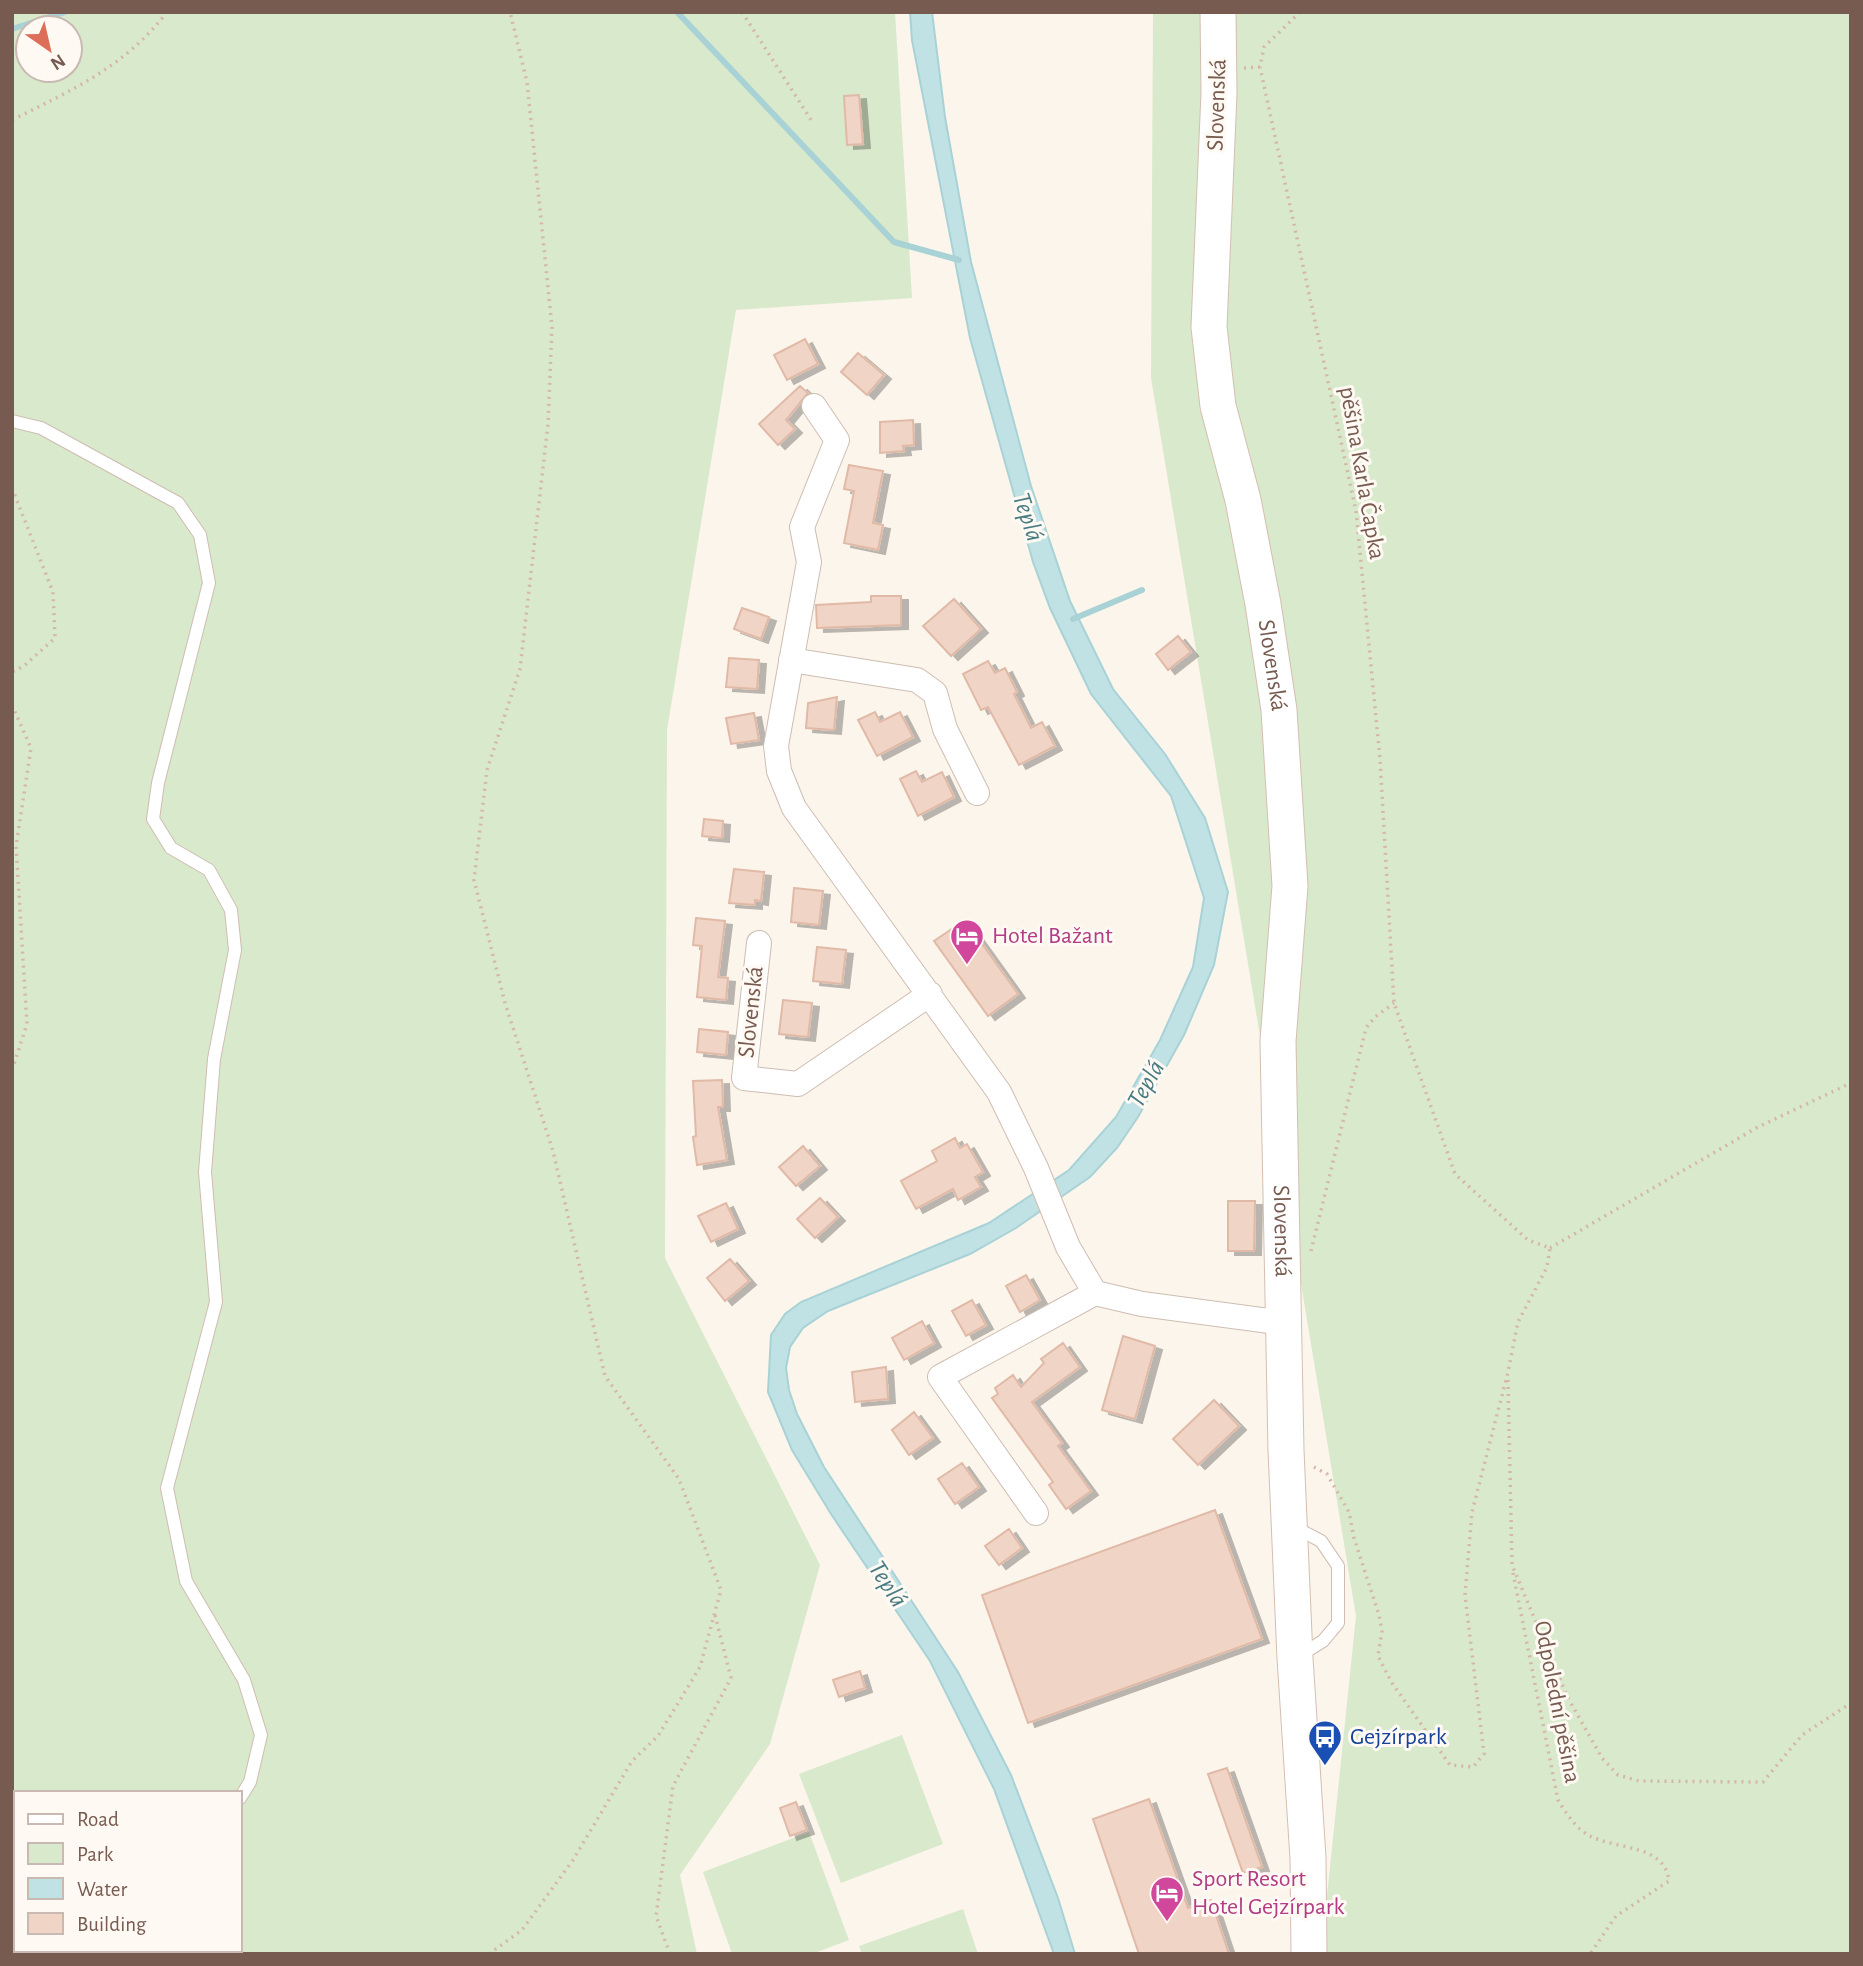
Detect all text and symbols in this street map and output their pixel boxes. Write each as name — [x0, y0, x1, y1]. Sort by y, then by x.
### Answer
north arrow — [14, 14, 84, 84]
text: N — [47, 50, 68, 73]
street label: Slovenská — [1203, 59, 1231, 151]
street label: pěšina Karla Čapka — [1335, 384, 1390, 561]
water label: Teplá — [1008, 489, 1048, 545]
street label: Slovenská — [1254, 618, 1291, 713]
hotel icon: Hotel Bažant — [948, 917, 986, 966]
place label: Hotel Bažant — [992, 924, 1113, 948]
street label: Slovenská — [734, 965, 768, 1059]
water label: Teplá — [1123, 1056, 1169, 1112]
street label: Slovenská — [1269, 1185, 1295, 1277]
water label: Teplá — [864, 1556, 912, 1612]
street label: Odpolední pěšina — [1530, 1619, 1584, 1785]
bus stop icon: Gejzírpark — [1306, 1718, 1344, 1767]
place label: Gejzírpark — [1350, 1725, 1447, 1749]
legend — [14, 1791, 242, 1952]
text: Road — [77, 1809, 119, 1830]
text: Park — [77, 1844, 114, 1865]
place label: Sport Resort Hotel Gejzírpark — [1192, 1867, 1345, 1919]
hotel icon: Sport Resort Hotel Gejzírpark — [1148, 1874, 1186, 1923]
text: Water — [77, 1879, 127, 1900]
text: Building — [77, 1914, 147, 1935]

